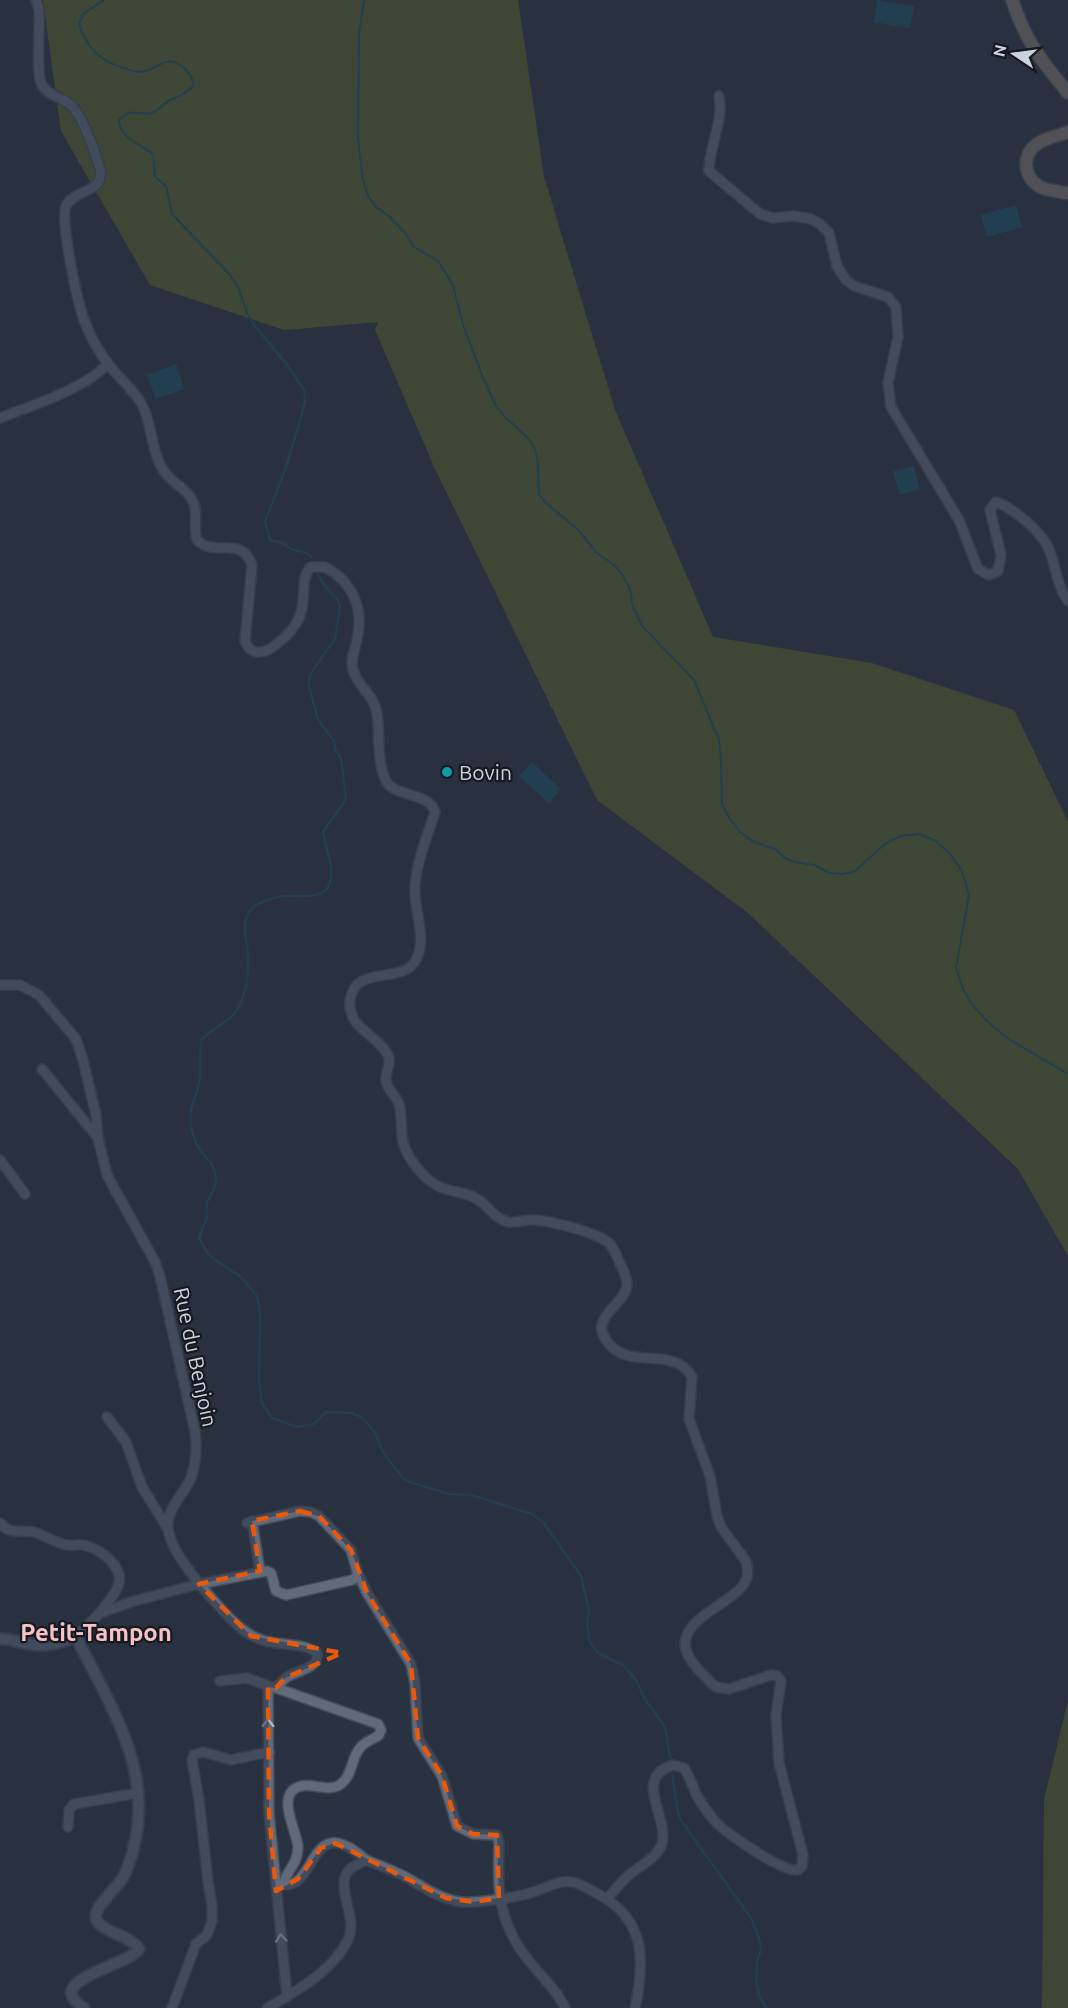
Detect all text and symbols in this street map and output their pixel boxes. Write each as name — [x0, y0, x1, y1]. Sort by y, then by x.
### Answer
north arrow — [984, 24, 1044, 84]
text: N — [989, 43, 1009, 58]
place label: Bovin — [459, 760, 512, 784]
marker: Bovin — [440, 765, 454, 779]
street label: Rue du Benjoin — [170, 1285, 222, 1429]
district label: Petit-Tampon — [20, 1619, 172, 1646]
one-way arrow — [262, 1718, 275, 1727]
one-way arrow — [275, 1934, 288, 1943]

